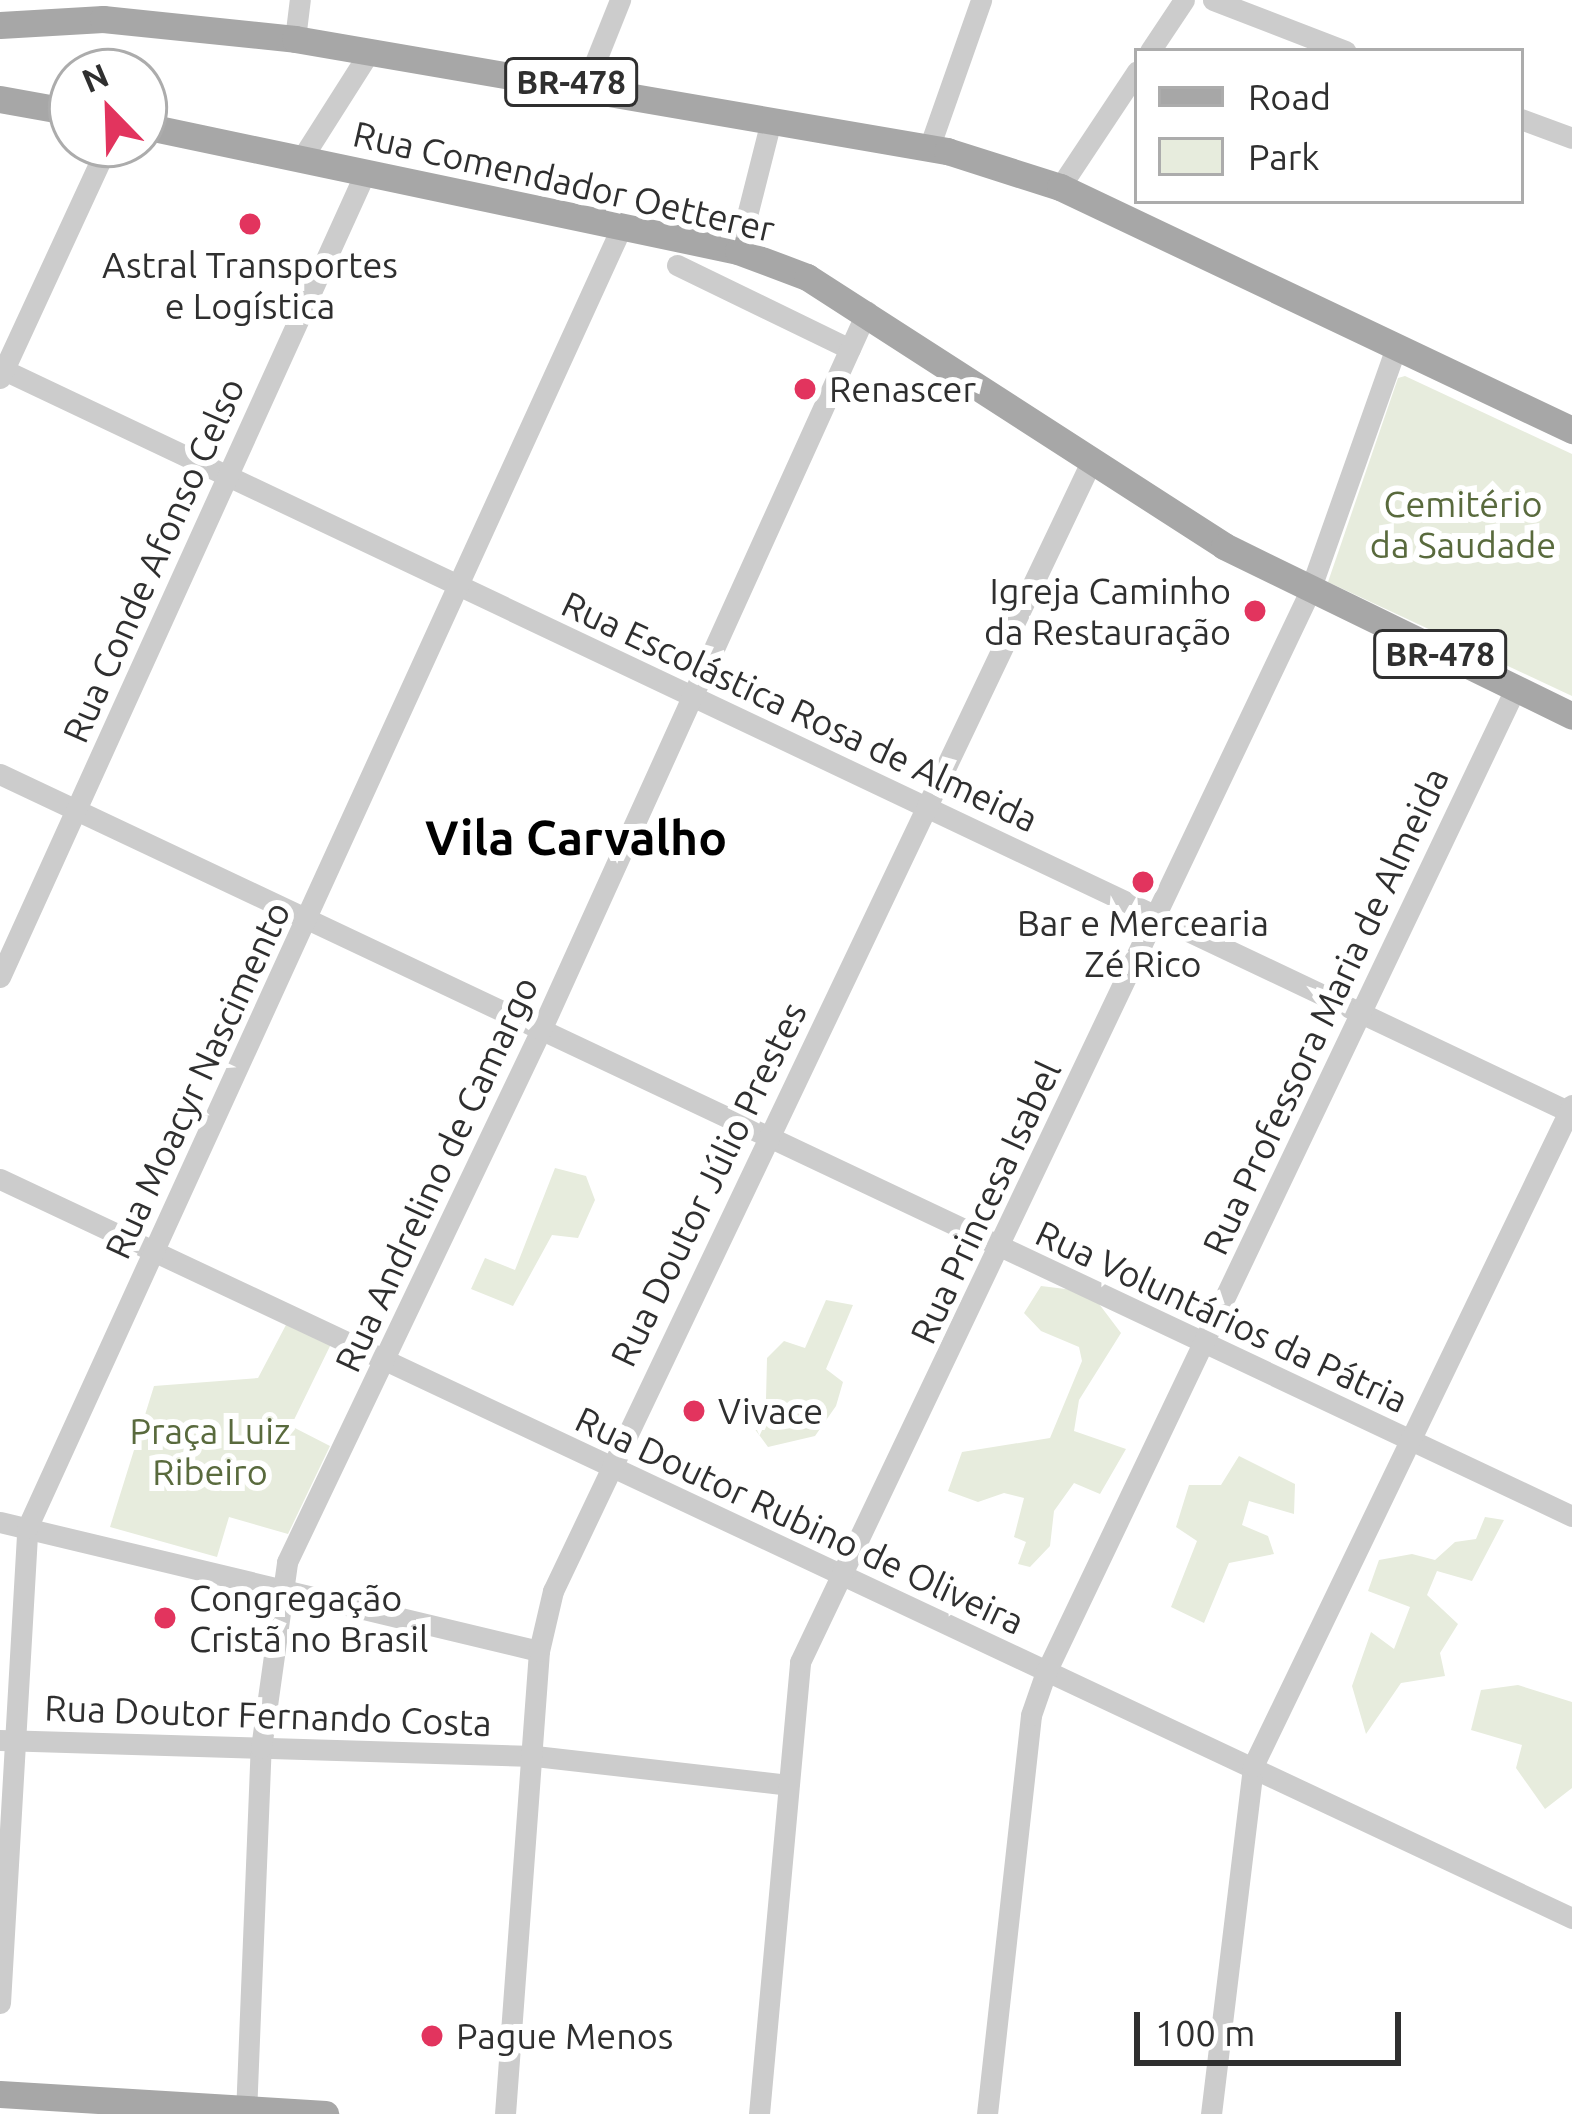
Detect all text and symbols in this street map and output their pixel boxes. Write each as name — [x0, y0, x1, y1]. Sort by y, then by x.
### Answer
north arrow — [48, 48, 168, 168]
legend — [1134, 48, 1524, 204]
text: N — [76, 55, 113, 99]
road number: BR-478 — [502, 55, 640, 109]
text: Road — [1248, 76, 1331, 117]
street label: Rua Comendador Oetterer — [349, 111, 779, 251]
text: Park — [1248, 136, 1320, 177]
marker: Astral Transportes e Logística — [237, 211, 263, 237]
place label: Astral Transportes e Logística — [102, 242, 398, 327]
place label: Renascer — [829, 367, 976, 411]
street label: Rua Conde Afonso Celso — [53, 371, 253, 749]
marker: Renascer — [792, 376, 818, 402]
park label: Cemitério da Saudade — [1370, 481, 1556, 566]
place label: Igreja Caminho da Restauração — [984, 568, 1231, 653]
street label: Rua Escolástica Rosa de Almeida — [555, 582, 1045, 840]
marker: Igreja Caminho da Restauração — [1242, 598, 1268, 624]
road number: BR-478 — [1371, 627, 1509, 681]
street label: Rua Professora Maria de Almeida — [1193, 761, 1457, 1261]
district label: Vila Carvalho — [425, 809, 727, 867]
marker: Bar e Mercearia Zé Rico — [1130, 869, 1156, 895]
street label: Rua Moacyr Nascimento — [95, 895, 299, 1265]
place label: Bar e Mercearia Zé Rico — [1017, 900, 1269, 985]
street label: Rua Andrelino de Camargo — [325, 970, 547, 1378]
street label: Rua Doutor Júlio Prestes — [601, 995, 815, 1373]
street label: Rua Princesa Isabel — [901, 1054, 1069, 1350]
street label: Rua Voluntários da Pátria — [1029, 1211, 1415, 1421]
place label: Vivace — [718, 1389, 823, 1433]
street label: Rua Doutor Rubino de Oliveira — [569, 1397, 1031, 1643]
marker: Vivace — [681, 1398, 707, 1424]
park label: Praça Luiz Ribeiro — [129, 1408, 291, 1493]
place label: Congregação Cristã no Brasil — [189, 1575, 429, 1660]
marker: Congregação Cristã no Brasil — [152, 1605, 178, 1631]
street label: Rua Doutor Fernando Costa — [44, 1686, 492, 1744]
scale bar — [1140, 1988, 1407, 2062]
text: 100 m — [1155, 2012, 1255, 2053]
place label: Pague Menos — [456, 2014, 673, 2058]
marker: Pague Menos — [419, 2023, 445, 2049]

